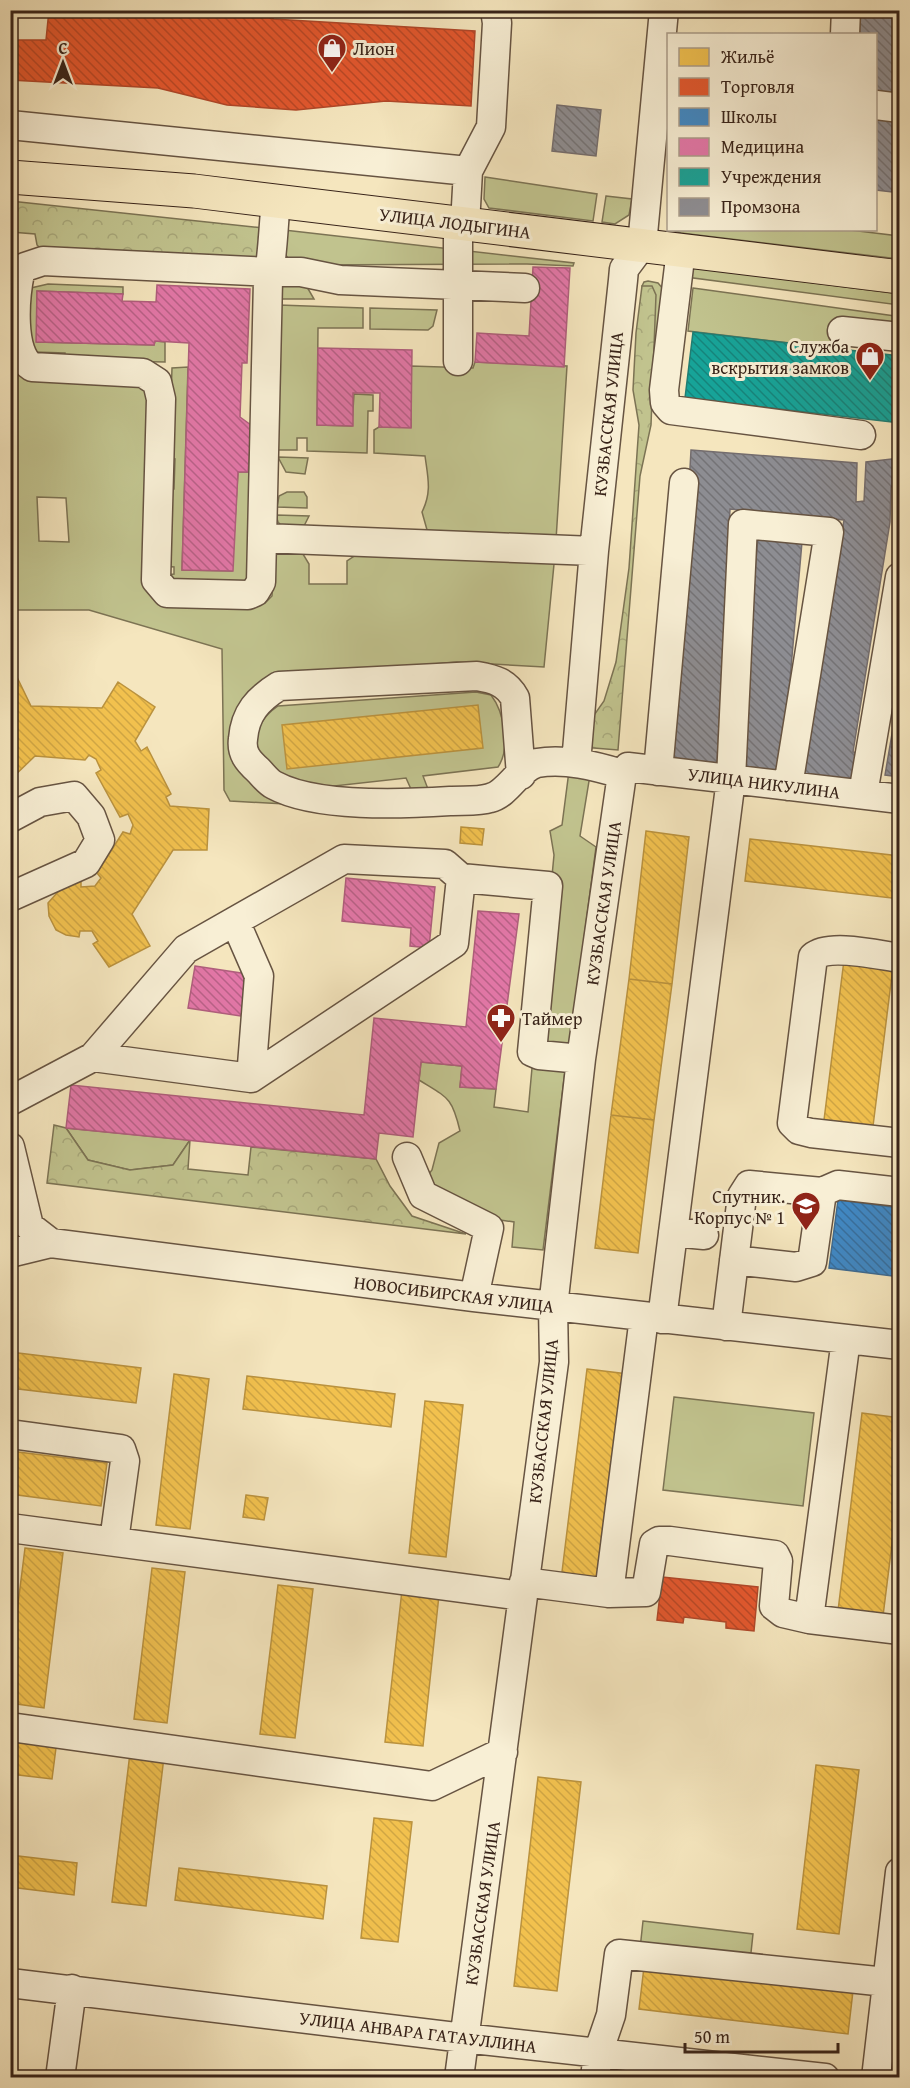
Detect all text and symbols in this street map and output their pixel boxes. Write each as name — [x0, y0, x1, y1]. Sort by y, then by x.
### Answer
shop icon: Лион — [316, 32, 348, 74]
north arrow — [33, 33, 93, 93]
legend — [667, 33, 877, 231]
place label: Лион — [353, 35, 395, 62]
text: С — [58, 36, 68, 60]
text: Жильё — [720, 43, 775, 70]
text: Торговля — [721, 73, 795, 100]
text: Школы — [721, 103, 778, 130]
text: Медицина — [721, 133, 804, 160]
text: Учреждения — [721, 163, 821, 190]
text: Промзона — [721, 193, 801, 220]
street label: УЛИЦА ЛОДЫГИНА — [378, 200, 532, 246]
street label: КУЗБАССКАЯ УЛИЦА — [586, 330, 630, 498]
place label: Служба вскрытия замков — [711, 333, 849, 381]
shop icon: Служба вскрытия замков — [854, 340, 886, 382]
street label: УЛИЦА НИКУЛИНА — [686, 760, 842, 806]
street label: КУЗБАССКАЯ УЛИЦА — [578, 819, 628, 987]
pharmacy icon: Таймер — [485, 1002, 517, 1044]
place label: Таймер — [522, 1005, 583, 1032]
place label: Спутник. Корпус № 1 — [694, 1183, 785, 1231]
school or university icon: Спутник. Корпус № 1 — [790, 1190, 822, 1232]
street label: НОВОСИБИРСКАЯ УЛИЦА — [352, 1268, 556, 1320]
street label: КУЗБАССКАЯ УЛИЦА — [521, 1337, 565, 1505]
street label: КУЗБАССКАЯ УЛИЦА — [457, 1819, 507, 1987]
street label: УЛИЦА АНВАРА ГАТАУЛЛИНА — [298, 2004, 538, 2060]
scale bar — [685, 2016, 838, 2054]
text: 50 m — [694, 2023, 730, 2050]

